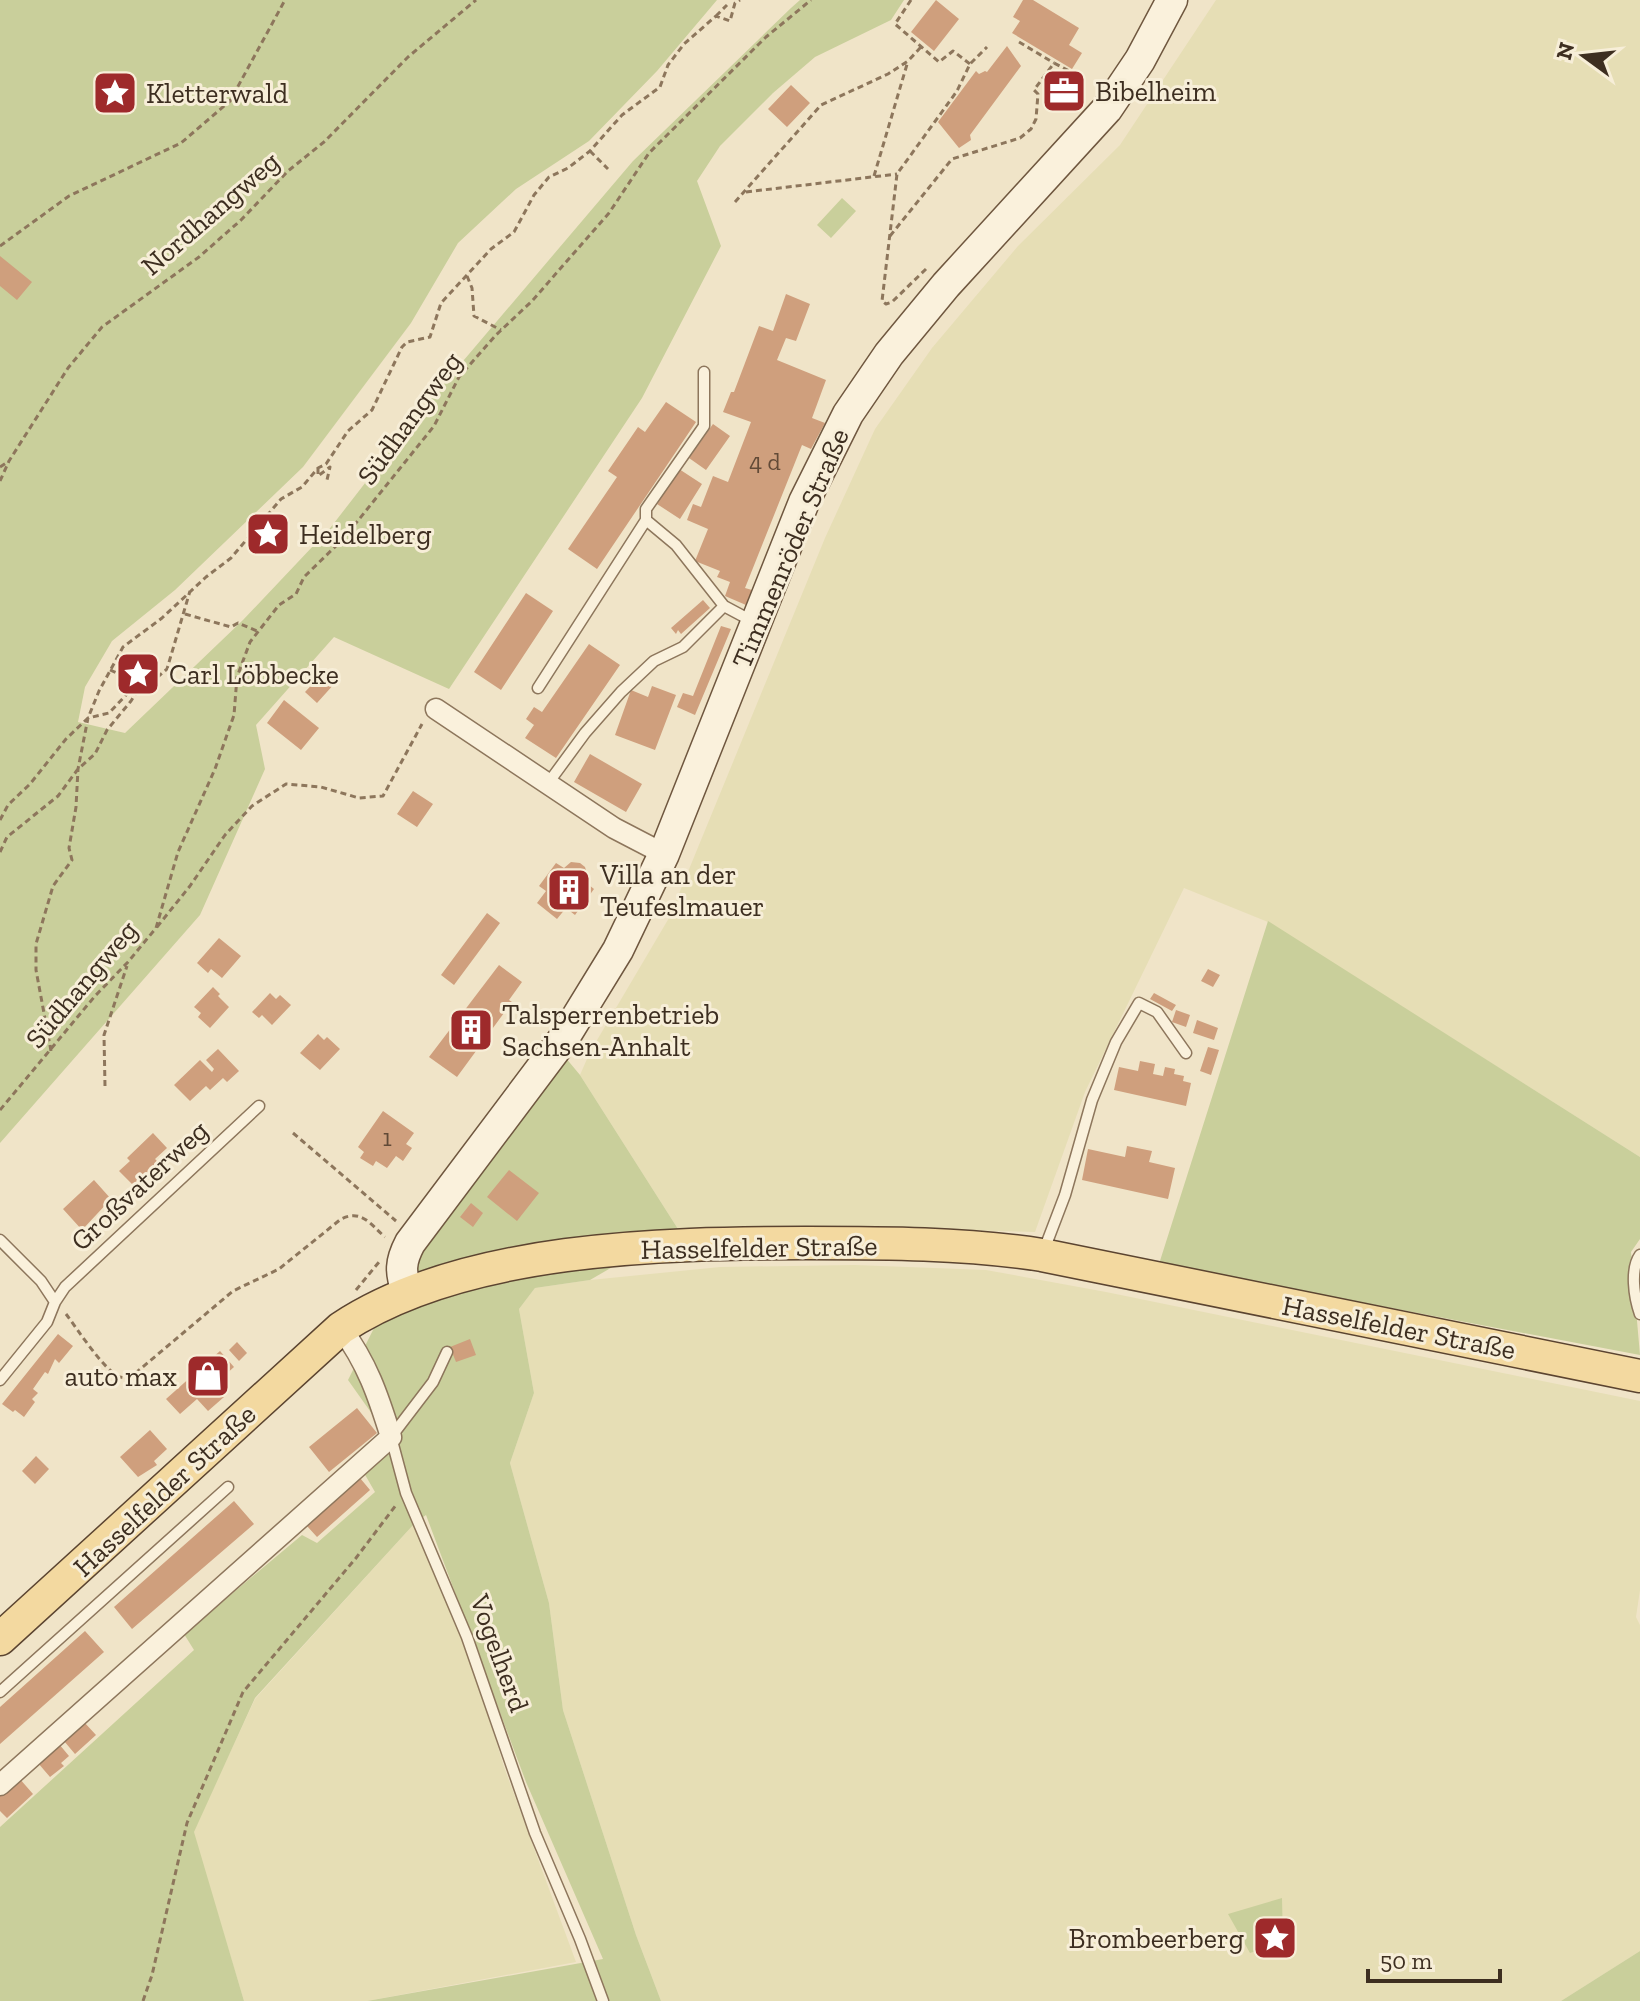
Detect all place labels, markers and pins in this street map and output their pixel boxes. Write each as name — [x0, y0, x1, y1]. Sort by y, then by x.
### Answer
office icon: Bibelheim — [1040, 67, 1088, 115]
place icon: Kletterwald — [91, 69, 139, 117]
place label: Bibelheim — [1095, 75, 1216, 108]
place label: Kletterwald — [146, 77, 288, 110]
place icon: Heidelberg — [244, 510, 292, 558]
place label: Heidelberg — [299, 518, 432, 551]
place icon: Carl Löbbecke — [114, 650, 162, 698]
place label: Carl Löbbecke — [169, 658, 339, 691]
place label: Villa an der Teufeslmauer — [599, 858, 764, 923]
building icon: Villa an der Teufeslmauer — [545, 866, 593, 914]
place label: Talsperrenbetrieb Sachsen-Anhalt — [502, 998, 719, 1063]
building icon: Talsperrenbetrieb Sachsen-Anhalt — [447, 1006, 495, 1054]
shop icon: auto max — [184, 1352, 232, 1400]
place label: auto max — [65, 1360, 177, 1393]
place icon: Brombeerberg — [1251, 1914, 1299, 1962]
place label: Brombeerberg — [1069, 1922, 1244, 1955]

